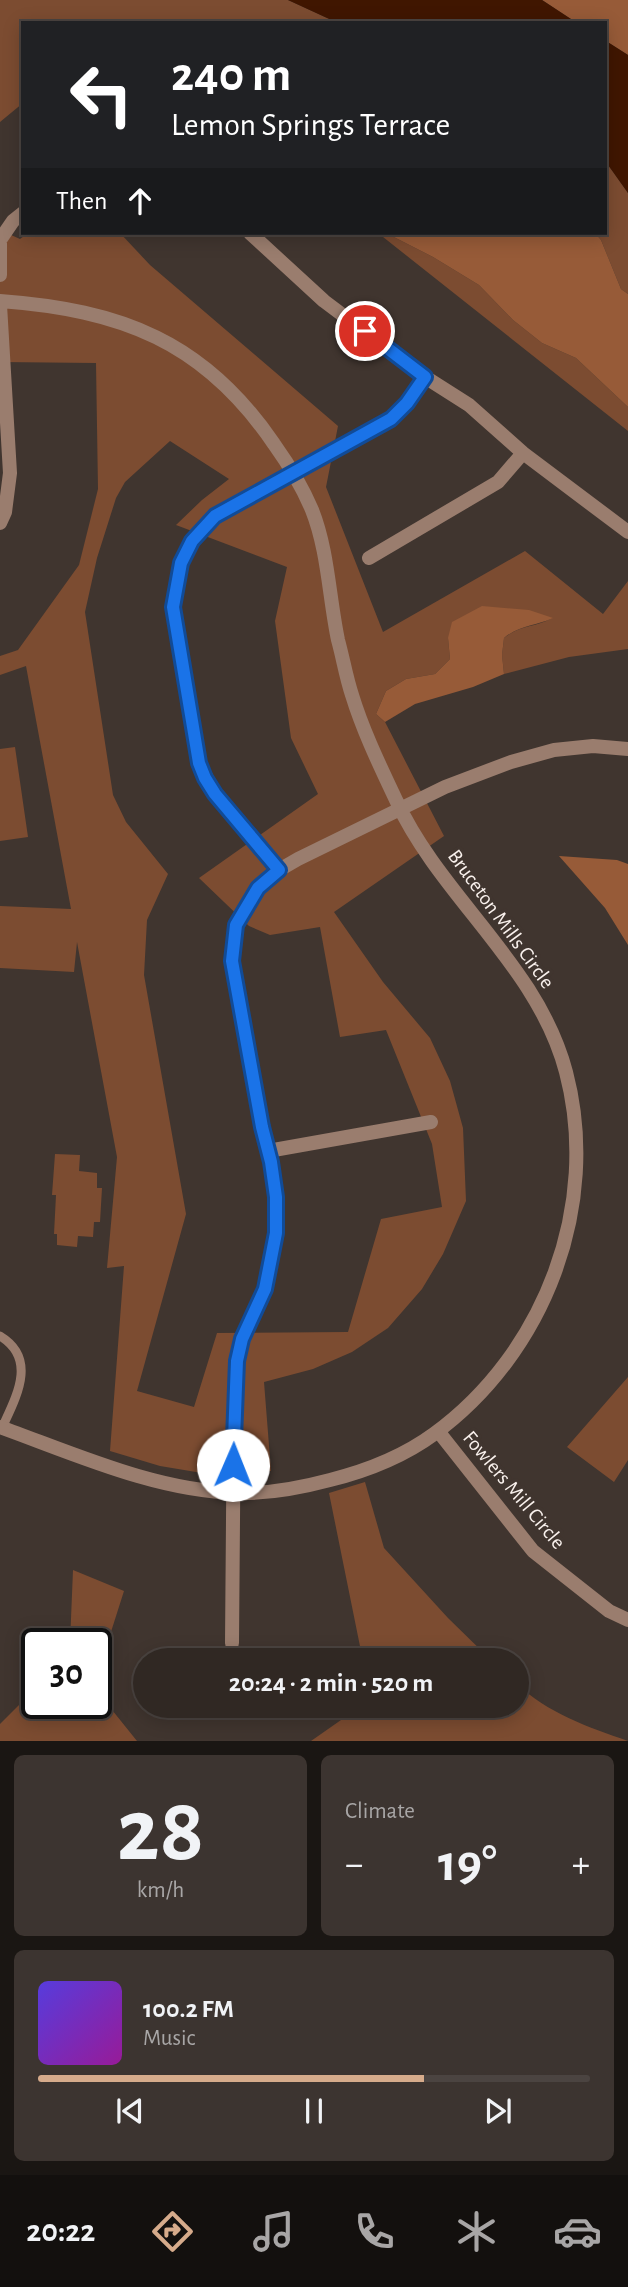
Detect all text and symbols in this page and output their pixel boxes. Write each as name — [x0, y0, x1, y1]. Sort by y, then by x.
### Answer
icon: left — [56, 49, 147, 140]
text: 240 m — [171, 51, 291, 100]
text: Lemon Springs Terrace — [171, 109, 450, 141]
icon: ahead — [121, 182, 159, 220]
text: Then — [56, 188, 107, 214]
pin — [335, 301, 395, 361]
icon: arrive — [346, 312, 384, 350]
street label: Bruceton Mills Circle — [444, 846, 558, 992]
street label: Fowlers Mill Circle — [459, 1427, 569, 1553]
position arrow — [196, 1428, 270, 1502]
speed limit sign: 30 — [21, 1628, 112, 1719]
text: 20:24 · 2 min · 520 m — [229, 1670, 433, 1696]
text: 28 — [117, 1786, 204, 1877]
text: Climate — [345, 1800, 415, 1823]
text: 19° — [438, 1838, 497, 1890]
text: − — [345, 1846, 363, 1884]
text: + — [572, 1846, 590, 1884]
text: km/h — [137, 1879, 184, 1902]
text: 100.2 FM — [143, 1996, 234, 2022]
text: Music — [143, 2027, 195, 2050]
icon: previous — [111, 2092, 149, 2130]
icon: pause — [295, 2092, 333, 2130]
icon: next — [479, 2092, 517, 2130]
icon: directions — [148, 2207, 197, 2256]
icon: music — [249, 2207, 298, 2256]
icon: phone — [350, 2207, 399, 2256]
icon: climate — [452, 2207, 501, 2256]
icon: car — [553, 2207, 602, 2256]
text: 20:22 — [26, 2215, 95, 2247]

